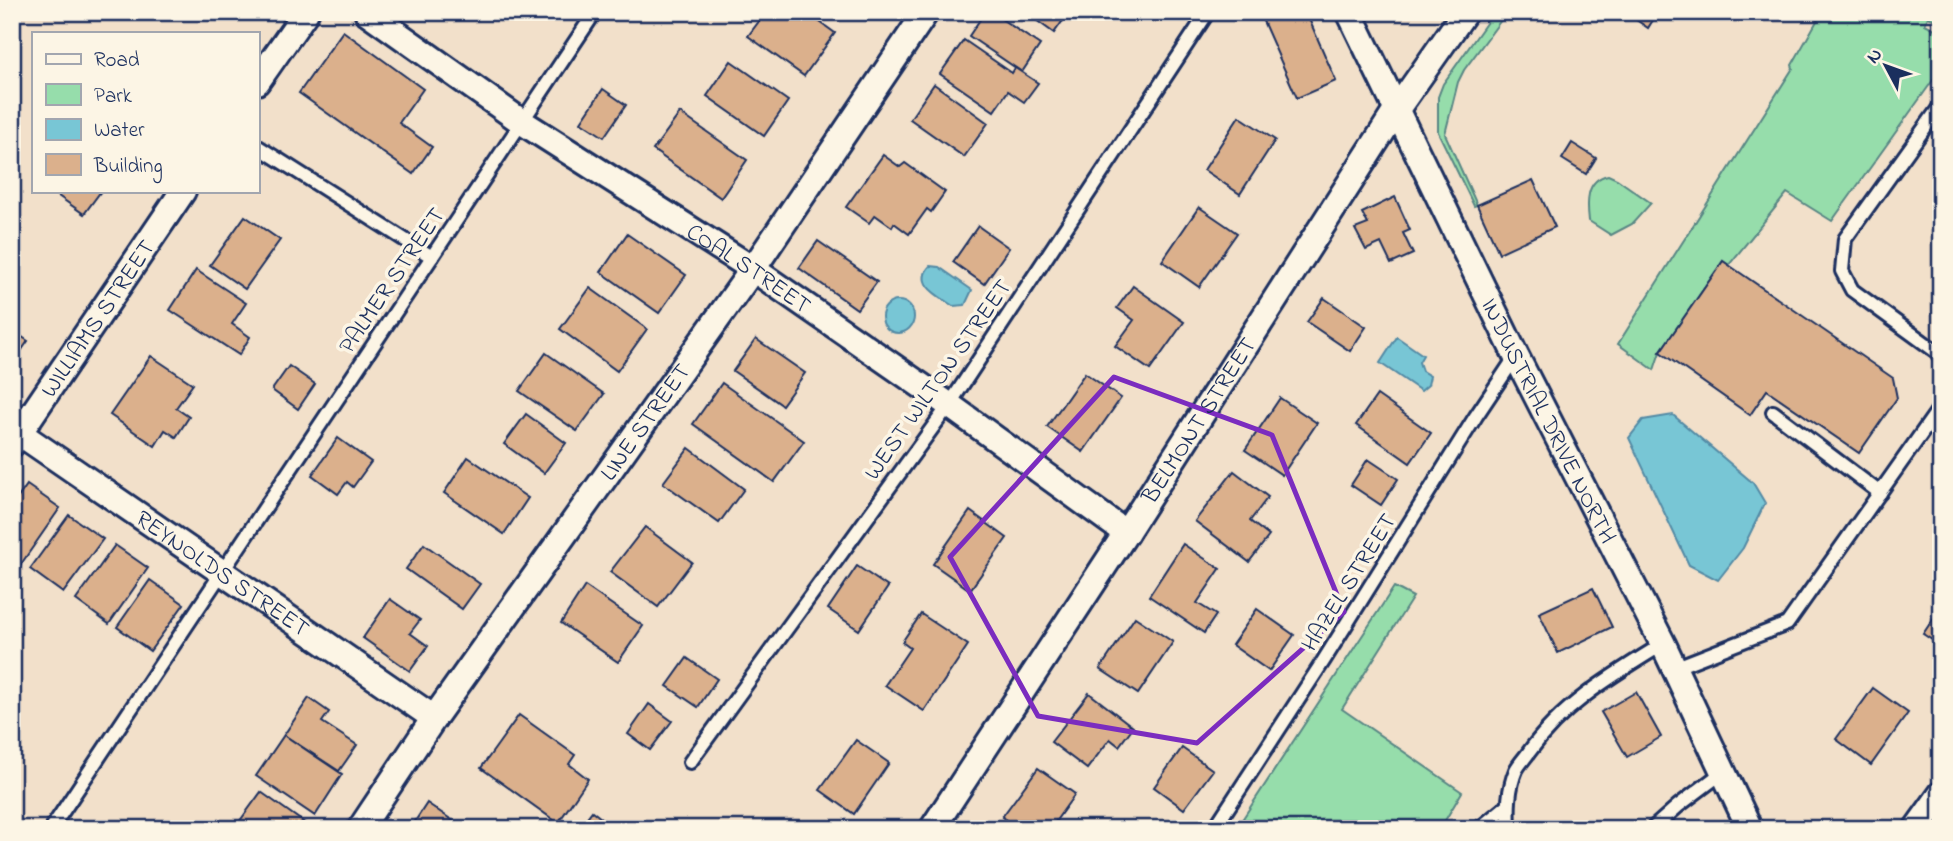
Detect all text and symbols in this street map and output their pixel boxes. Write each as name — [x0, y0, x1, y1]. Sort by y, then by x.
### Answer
legend — [32, 32, 259, 192]
north arrow — [1852, 32, 1922, 102]
text: N — [1861, 43, 1890, 70]
text: Road — [94, 46, 140, 76]
text: Park — [94, 82, 133, 112]
text: Water — [94, 116, 145, 146]
text: Building — [93, 152, 163, 184]
street label: PALMER STREET — [331, 201, 455, 362]
street label: COAL STREET — [679, 216, 817, 324]
street label: WILLIAMS STREET — [33, 233, 165, 405]
street label: WEST WILTON STREET — [856, 273, 1022, 488]
street label: INDUSTRIAL DRIVE NORTH — [1471, 293, 1624, 550]
street label: BELMONT STREET — [1134, 331, 1267, 512]
street label: LINE STREET — [593, 357, 701, 489]
street label: REYNOLDS STREET — [128, 503, 316, 647]
street label: HAZEL STREET — [1294, 507, 1407, 659]

